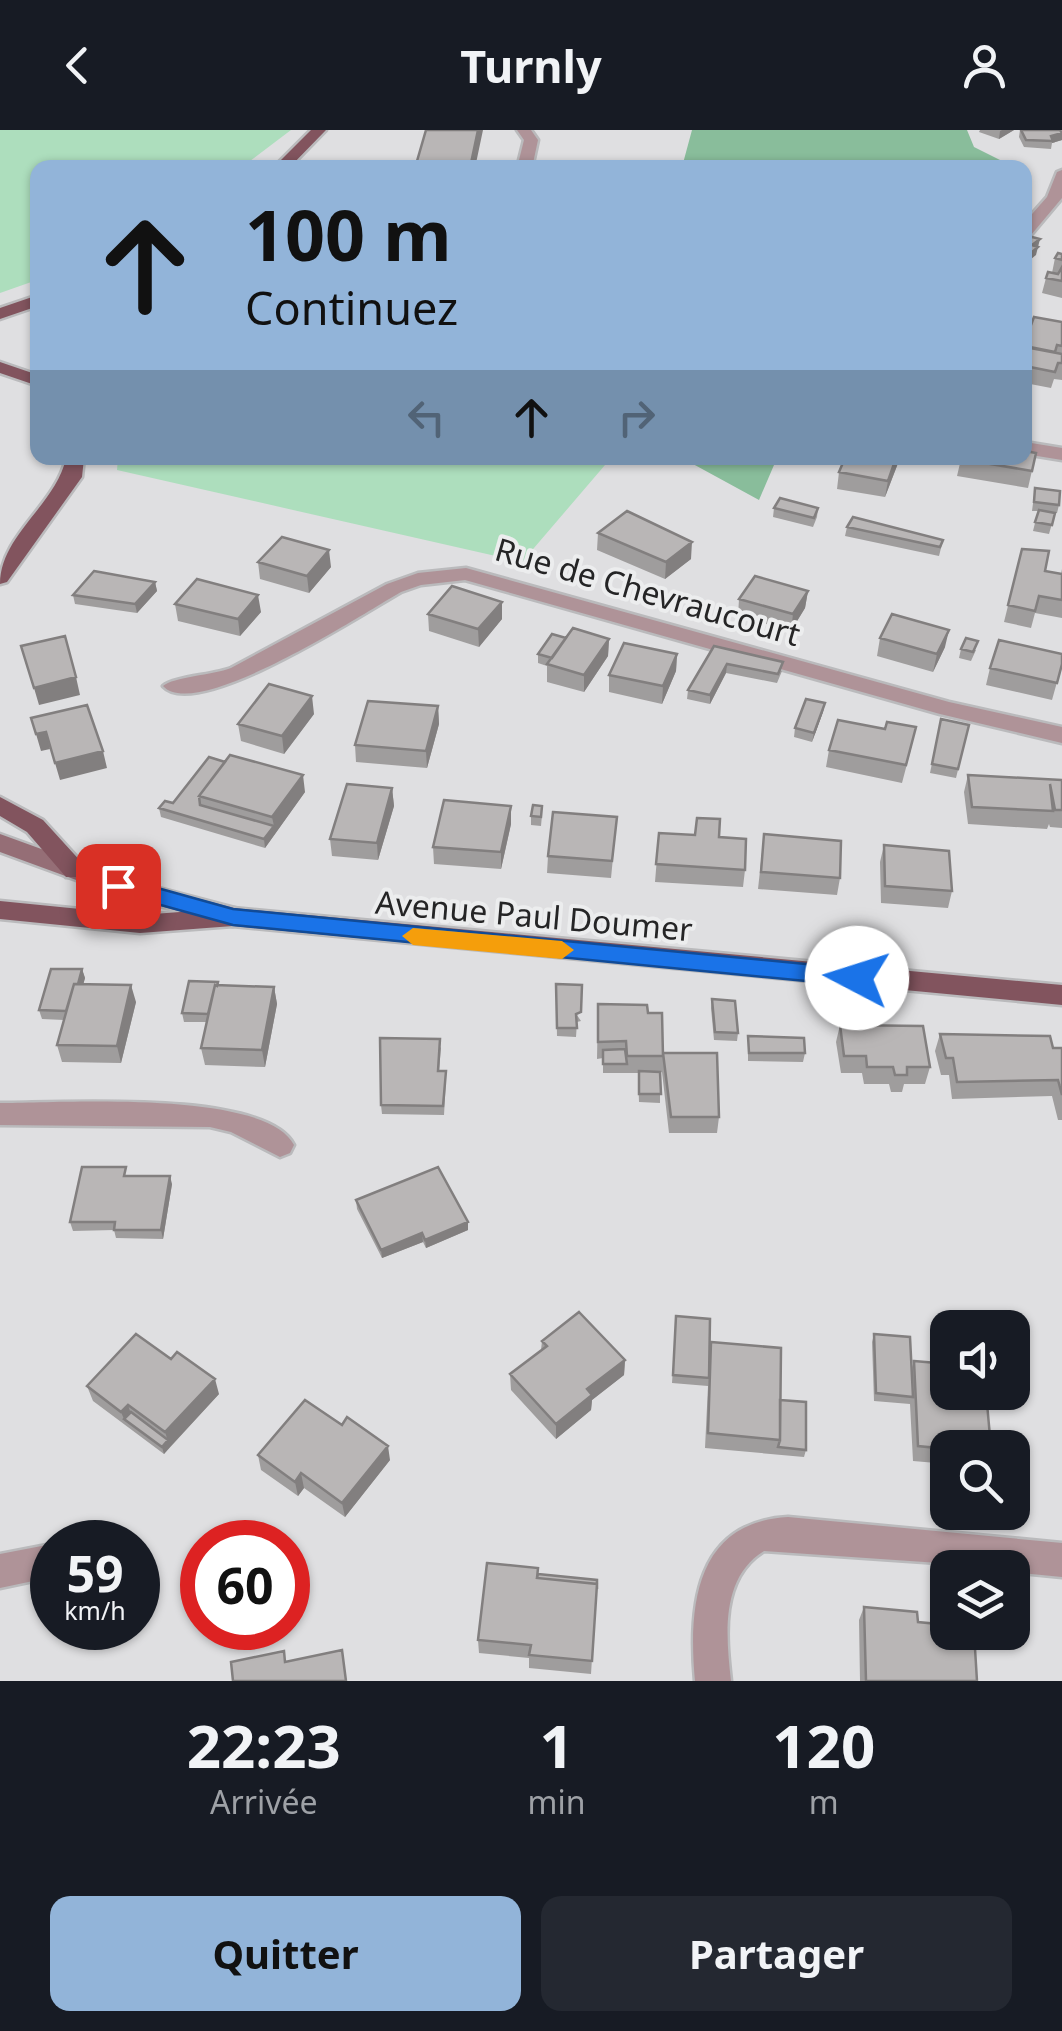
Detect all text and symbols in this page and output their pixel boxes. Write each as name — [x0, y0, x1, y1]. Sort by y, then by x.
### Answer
text: Turnly — [460, 35, 602, 96]
icon: back — [50, 38, 105, 93]
icon: person — [957, 38, 1012, 93]
text: 100 m — [245, 186, 452, 282]
icon: ahead — [80, 200, 210, 330]
text: Continuez — [245, 277, 458, 338]
icon: left — [399, 390, 454, 445]
icon: ahead — [504, 390, 559, 445]
icon: right — [609, 390, 664, 445]
street label: Rue de Chevraucourt — [491, 527, 805, 655]
pin — [76, 844, 161, 929]
icon: arrive — [91, 859, 146, 914]
street label: Avenue Paul Doumer — [374, 880, 694, 950]
position arrow — [805, 926, 909, 1030]
map controls — [930, 1310, 1030, 1650]
button: sound — [930, 1310, 1030, 1410]
button: search — [930, 1430, 1030, 1530]
speed limit sign: 60 — [180, 1520, 310, 1650]
text: 59 — [66, 1539, 124, 1607]
button: layers — [930, 1550, 1030, 1650]
text: km/h — [64, 1593, 126, 1627]
text: 22:23 — [187, 1704, 341, 1786]
text: 1 — [539, 1704, 574, 1786]
text: 120 — [772, 1704, 875, 1786]
text: Arrivée — [210, 1780, 318, 1823]
text: min — [528, 1780, 586, 1823]
text: m — [809, 1780, 839, 1823]
button: Quitter — [50, 1896, 521, 2011]
button: Partager — [541, 1896, 1012, 2011]

